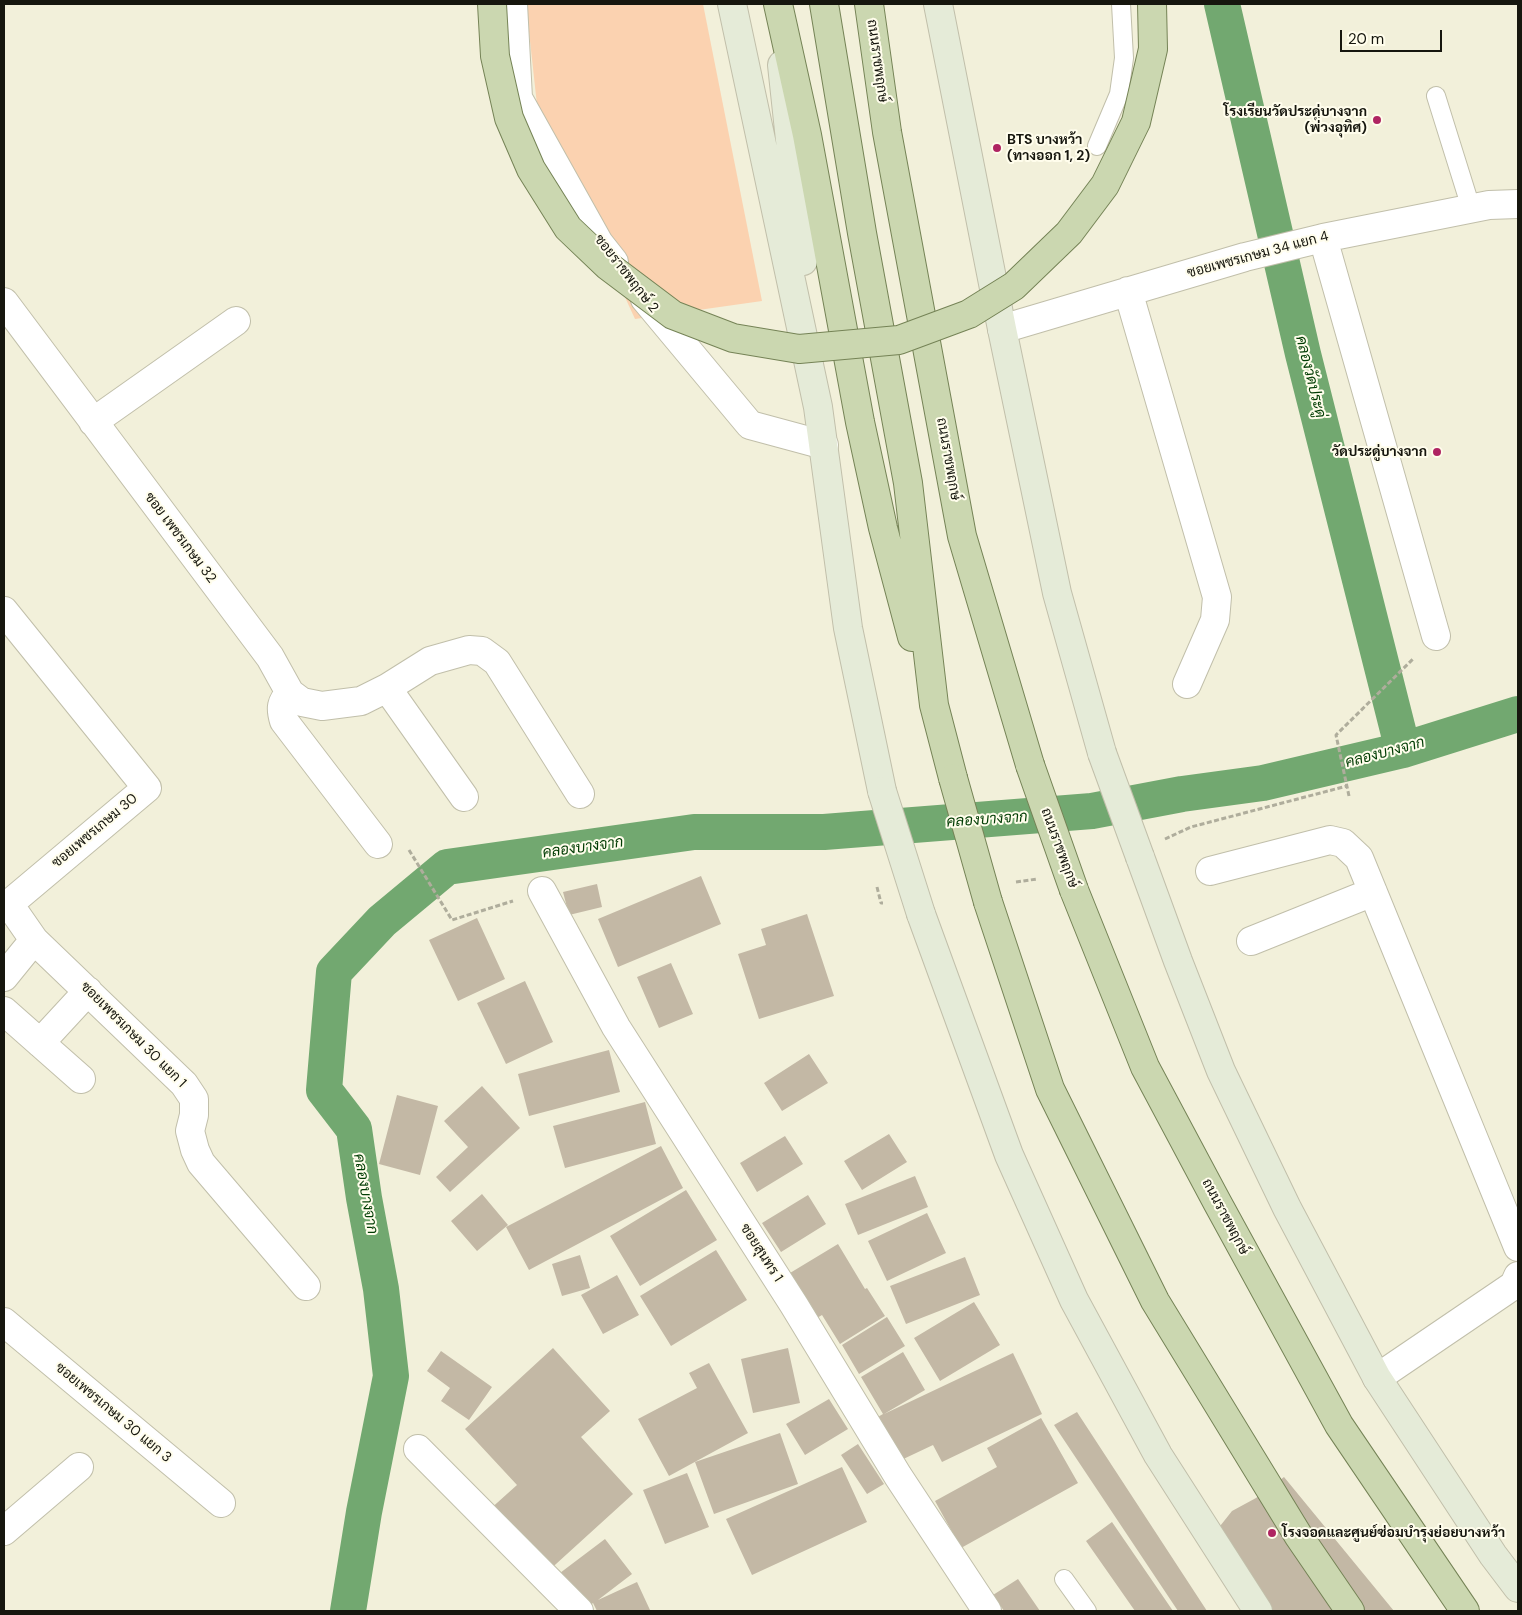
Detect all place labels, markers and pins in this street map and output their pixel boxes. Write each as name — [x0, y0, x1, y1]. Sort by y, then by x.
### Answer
place label: โรงเรียนวัดประดู่บางจาก (พ่วงอุทิศ) — [1224, 104, 1367, 136]
marker: โรงเรียนวัดประดู่บางจาก (พ่วงอุทิศ) — [1371, 114, 1383, 126]
place label: BTS บางหว้า (ทางออก 1, 2) — [1007, 132, 1090, 164]
marker: BTS บางหว้า (ทางออก 1, 2) — [991, 142, 1003, 154]
place label: วัดประดู่บางจาก — [1332, 444, 1427, 460]
marker: วัดประดู่บางจาก — [1431, 446, 1443, 458]
place label: โรงจอดและศูนย์ซ่อมบำรุงย่อยบางหว้า — [1282, 1525, 1505, 1541]
marker: โรงจอดและศูนย์ซ่อมบำรุงย่อยบางหว้า — [1266, 1527, 1278, 1539]

